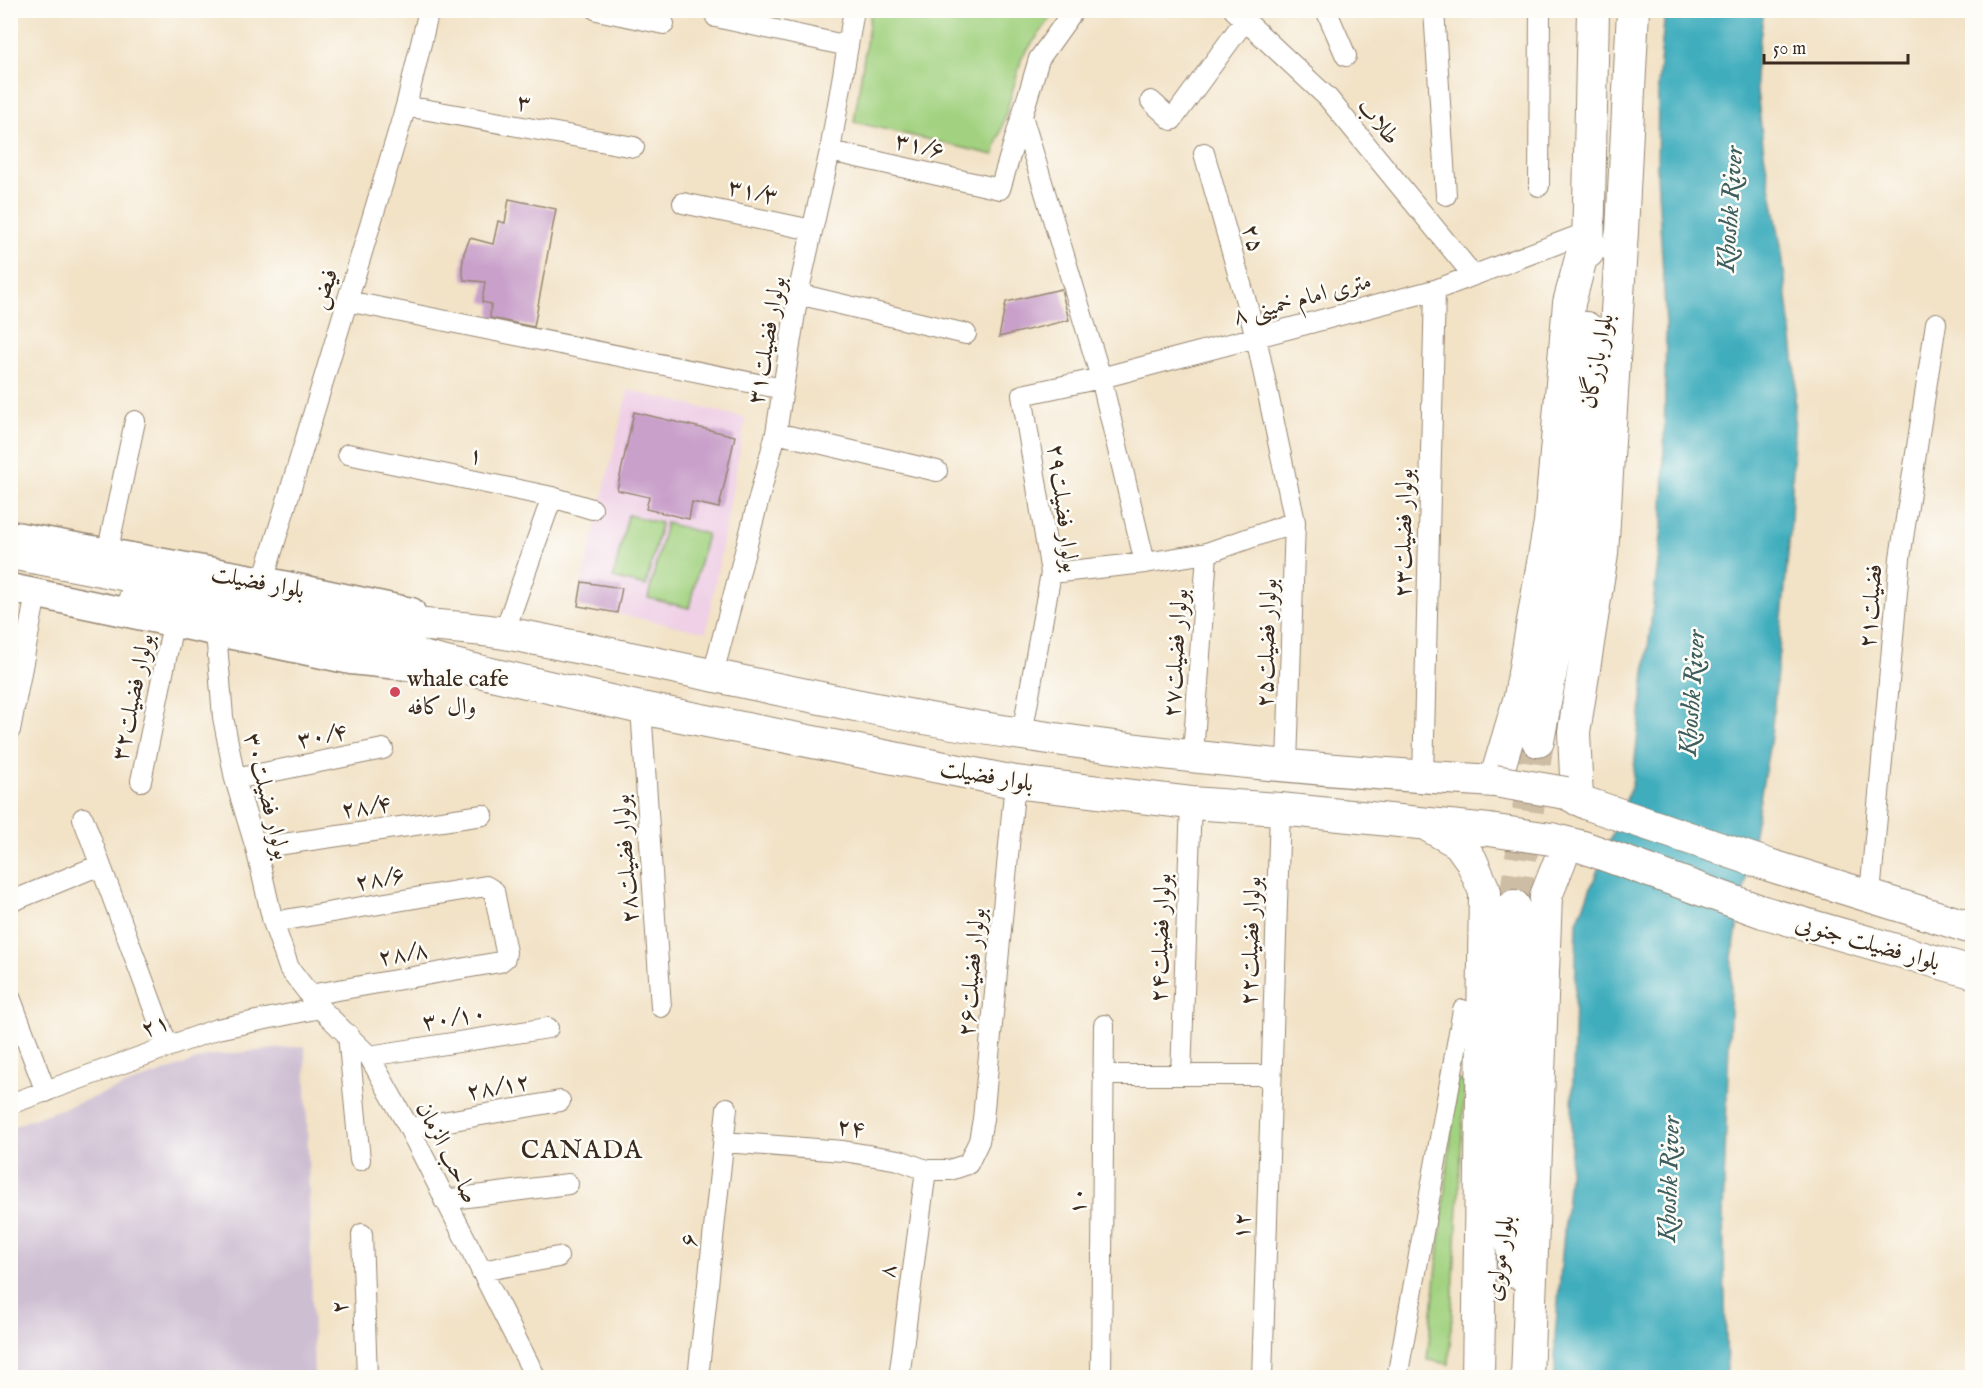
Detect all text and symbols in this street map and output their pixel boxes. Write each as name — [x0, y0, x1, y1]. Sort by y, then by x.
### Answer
scale bar — [1764, 27, 1908, 65]
text: 50 m — [1773, 38, 1806, 61]
street label: ۳ — [514, 87, 533, 120]
street label: طلاب — [1349, 92, 1406, 152]
street label: ۳۱/۶ — [892, 126, 948, 167]
water label: Khoshk River — [1710, 144, 1751, 274]
street label: ۳۱/۳ — [725, 172, 781, 213]
street label: ۲۵ — [1234, 221, 1271, 256]
street label: فیض — [305, 265, 346, 314]
street label: ۸ متری امام خمینی — [1230, 266, 1376, 337]
street label: بولوار فضیلت۳۱ — [741, 274, 794, 407]
street label: بلوار بازرگان — [1572, 311, 1622, 412]
street label: ۱ — [466, 440, 486, 473]
street label: بولوار فضیلت۲۹ — [1039, 442, 1086, 574]
street label: بولوار فضیلت۲۳ — [1388, 468, 1421, 598]
street label: بلوار فضیلت — [208, 558, 307, 607]
street label: فضیلت۲۱ — [1852, 563, 1891, 649]
street label: بولوار فضیلت۲۵ — [1250, 578, 1285, 708]
street label: بولوار فضیلت۲۷ — [1157, 587, 1196, 719]
water label: Khoshk River — [1672, 628, 1713, 758]
street label: بولوار فضیلت۳۲ — [105, 631, 162, 764]
place label: whale cafe وال کافه — [407, 664, 509, 723]
marker: whale cafe وال کافه — [388, 685, 402, 699]
street label: ۳۰/۴ — [295, 716, 350, 756]
street label: بولوار فضیلت۳۰ — [236, 730, 297, 863]
street label: بلوار فضیلت — [938, 753, 1036, 800]
street label: ۲۸/۴ — [339, 789, 393, 826]
street label: بولوار فضیلت۲۸ — [607, 793, 646, 925]
street label: ۲۸/۶ — [353, 860, 408, 899]
street label: بولوار فضیلت۲۴ — [1144, 873, 1179, 1003]
street label: بولوار فضیلت۲۲ — [1234, 876, 1269, 1006]
street label: بولوار فضیلت۲۶ — [951, 906, 994, 1038]
street label: بلوار فضیلت جنوبی — [1792, 908, 1944, 979]
street label: ۲۸/۸ — [376, 935, 431, 974]
street label: ۳۰/۱۰ — [420, 998, 488, 1039]
street label: ۲۱ — [137, 1007, 174, 1046]
street label: ۲۸/۱۲ — [464, 1067, 533, 1108]
street label: صاحب الزمان — [408, 1096, 486, 1209]
street label: ۲۴ — [835, 1111, 867, 1146]
water label: Khoshk River — [1651, 1114, 1688, 1244]
district label: CANADA — [521, 1134, 643, 1167]
street label: ۱۰ — [1063, 1187, 1094, 1215]
street label: ۱۲ — [1227, 1211, 1258, 1241]
street label: بلوار مولوی — [1478, 1213, 1523, 1304]
street label: ۶ — [673, 1232, 706, 1249]
street label: ۸ — [872, 1262, 905, 1280]
street label: ۲ — [325, 1299, 356, 1315]

